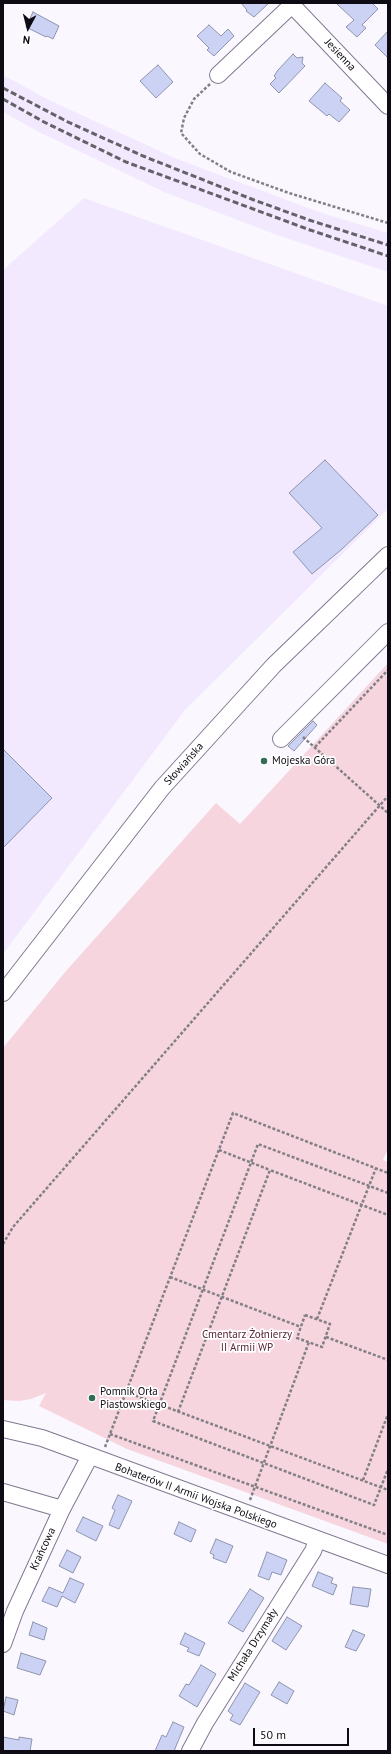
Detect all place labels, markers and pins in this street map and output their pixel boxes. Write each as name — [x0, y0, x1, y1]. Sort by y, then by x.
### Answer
place label: Mojeska Góra — [272, 754, 335, 768]
marker: Mojeska Góra — [259, 756, 269, 766]
place label: Pomnik Orła Piastowskiego — [100, 1385, 167, 1411]
marker: Pomnik Orła Piastowskiego — [87, 1393, 97, 1403]

